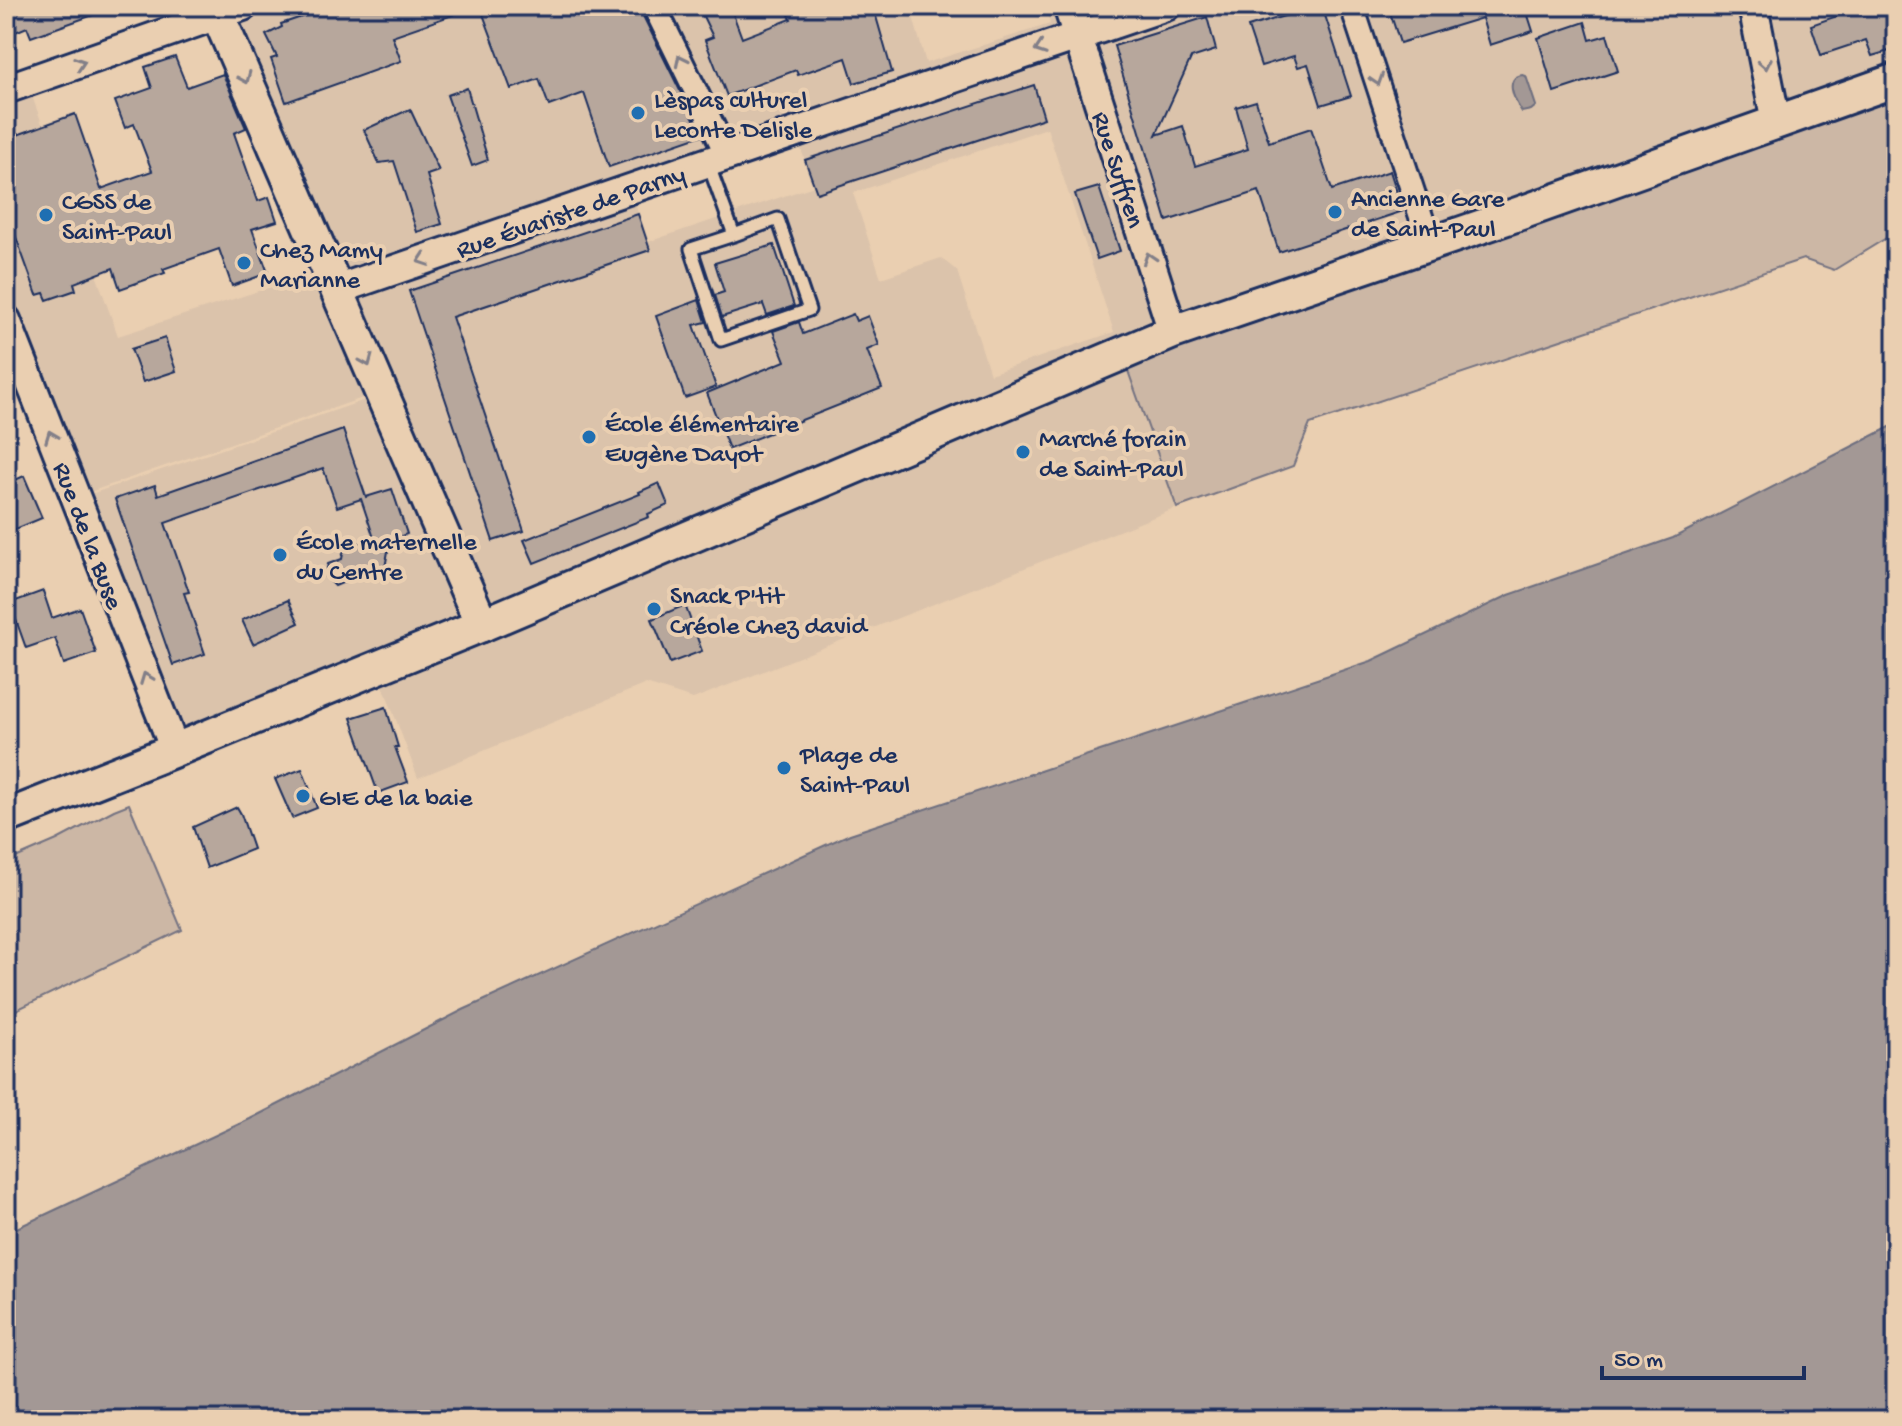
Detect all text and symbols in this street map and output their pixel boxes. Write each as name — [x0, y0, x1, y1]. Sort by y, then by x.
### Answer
one-way arrow — [1033, 39, 1047, 55]
one-way arrow — [675, 53, 690, 68]
one-way arrow — [72, 57, 86, 73]
one-way arrow — [1755, 57, 1772, 71]
one-way arrow — [235, 69, 251, 84]
one-way arrow — [1367, 72, 1383, 86]
place label: Lèspas culturel Leconte Delisle — [654, 87, 813, 148]
marker: Lèspas culturel Leconte Delisle — [629, 104, 647, 122]
street label: Rue Suffren — [1082, 108, 1149, 233]
street label: Rue Évariste de Parny — [453, 160, 690, 268]
place label: Ancienne Gare de Saint-Paul — [1351, 186, 1505, 247]
place label: CGSS de Saint-Paul — [62, 189, 172, 250]
marker: Ancienne Gare de Saint-Paul — [1326, 203, 1344, 221]
marker: CGSS de Saint-Paul — [37, 206, 55, 224]
place label: Chez Mamy Marianne — [260, 237, 383, 298]
one-way arrow — [416, 250, 430, 266]
one-way arrow — [1142, 252, 1158, 266]
marker: Chez Mamy Marianne — [235, 254, 253, 272]
one-way arrow — [358, 353, 374, 367]
place label: École élémentaire Eugène Dayot — [605, 411, 800, 472]
place label: Marché forain de Saint-Paul — [1039, 426, 1187, 487]
marker: École élémentaire Eugène Dayot — [580, 428, 598, 446]
one-way arrow — [44, 430, 61, 444]
marker: Marché forain de Saint-Paul — [1014, 443, 1032, 461]
street label: Rue de la Buse — [44, 459, 128, 615]
place label: École maternelle du Centre — [296, 529, 477, 590]
marker: École maternelle du Centre — [271, 546, 289, 564]
place label: Snack P'tit Créole Chez david — [670, 583, 868, 644]
marker: Snack P'tit Créole Chez david — [645, 600, 663, 618]
one-way arrow — [139, 672, 156, 686]
place label: Plage de Saint-Paul — [799, 742, 910, 803]
marker: Plage de Saint-Paul — [775, 759, 793, 777]
place label: GIE de la baie — [319, 785, 473, 816]
marker: GIE de la baie — [294, 787, 312, 805]
scale bar — [1602, 1330, 1804, 1380]
text: 50 m — [1614, 1347, 1663, 1376]

